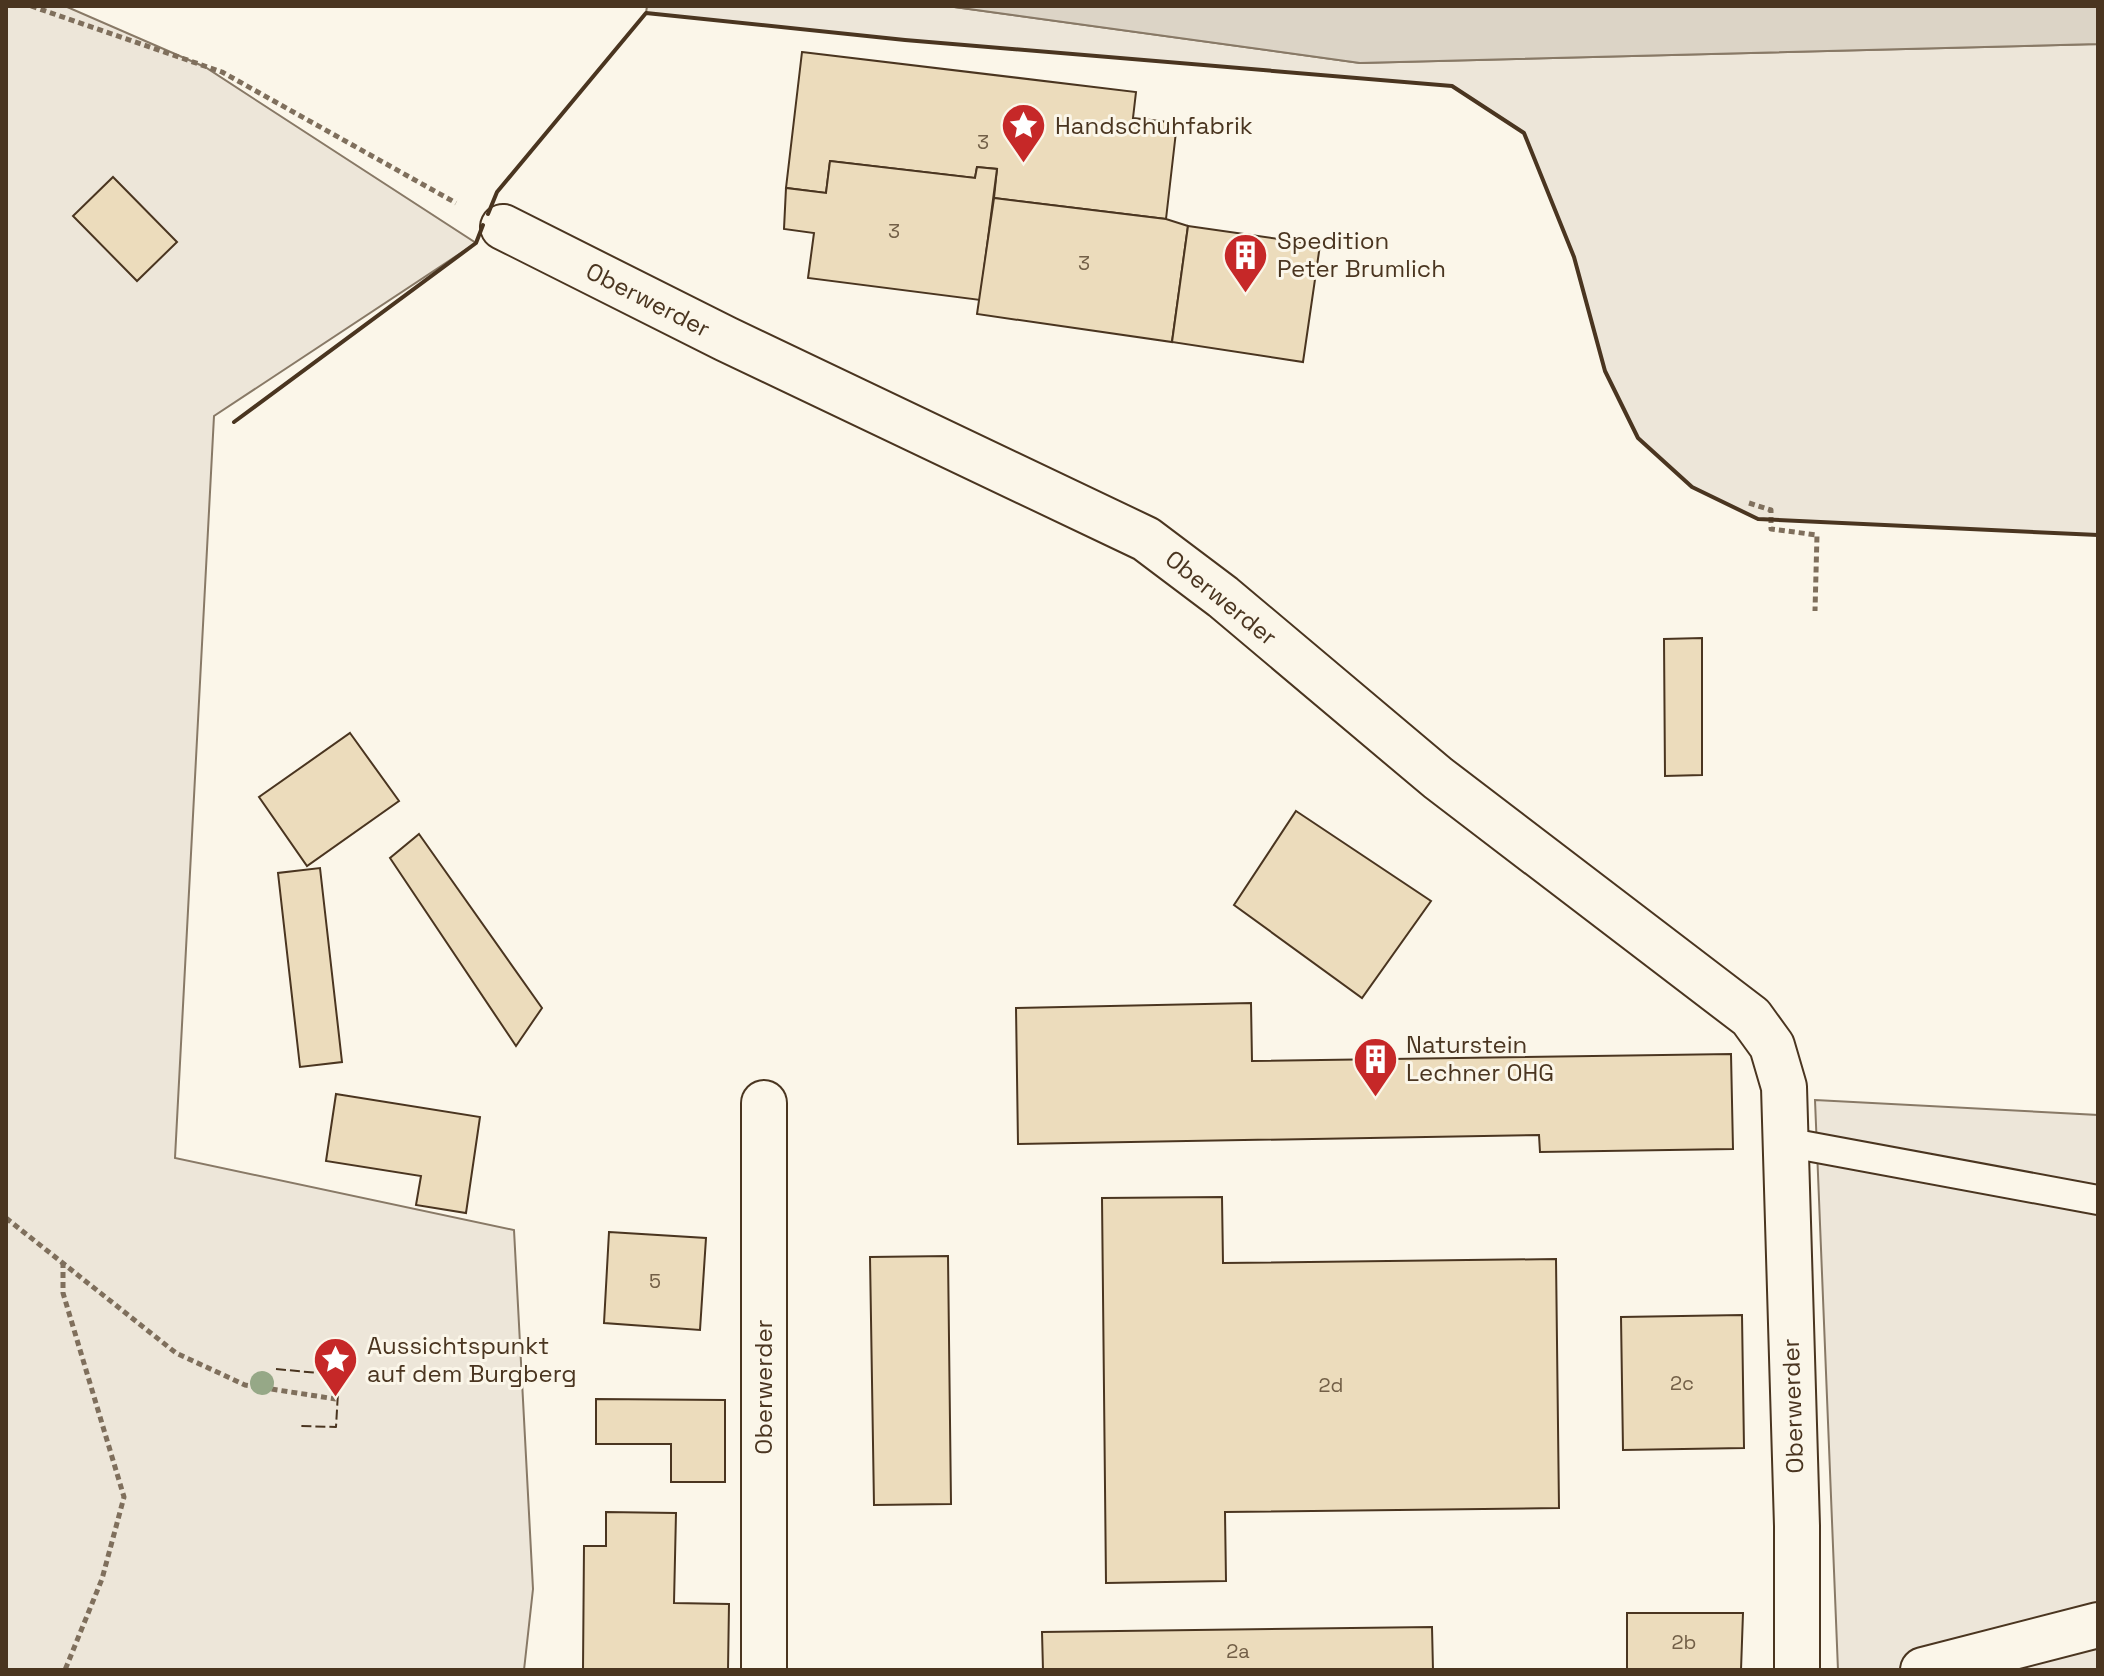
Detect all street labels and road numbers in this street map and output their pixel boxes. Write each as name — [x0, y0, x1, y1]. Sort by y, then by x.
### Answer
street label: Oberwerder — [581, 255, 716, 344]
street label: Oberwerder — [1159, 543, 1284, 652]
street label: Oberwerder — [748, 1319, 779, 1455]
street label: Oberwerder — [1775, 1338, 1810, 1474]

